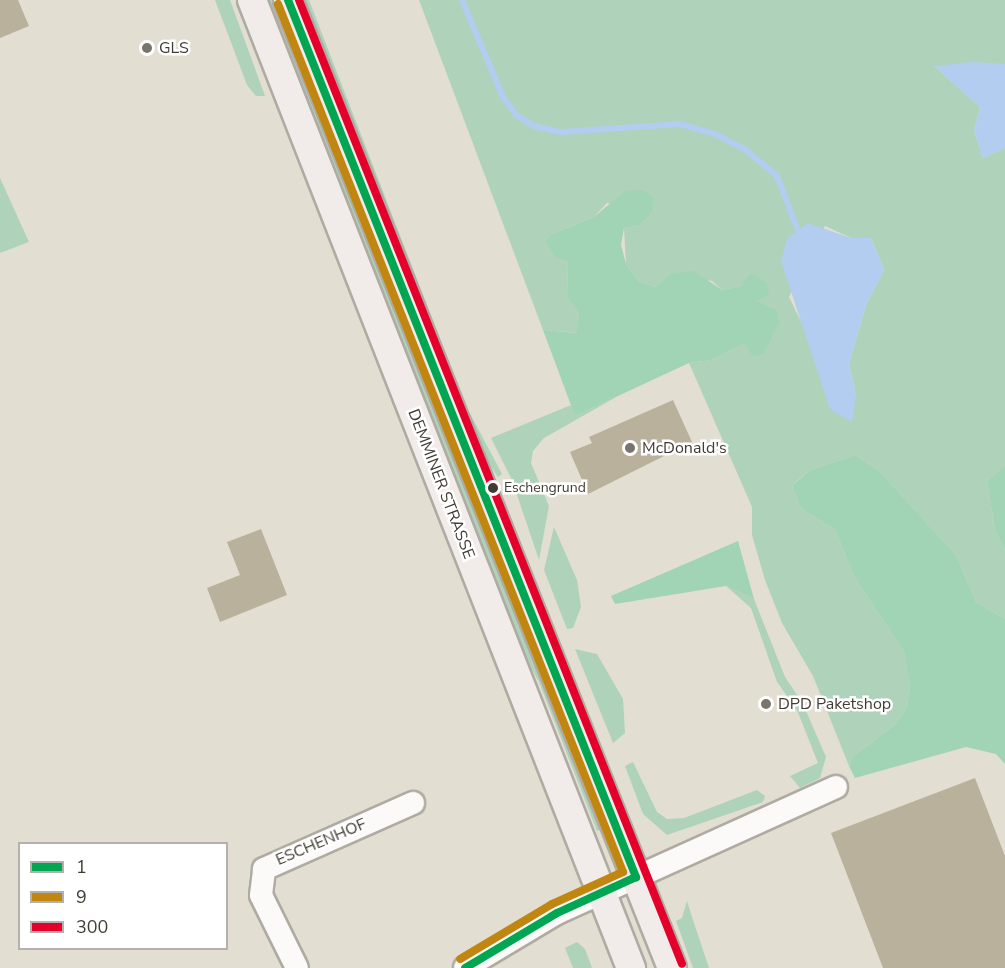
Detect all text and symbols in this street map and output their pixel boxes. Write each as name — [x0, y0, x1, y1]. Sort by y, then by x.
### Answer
place label: GLS — [159, 38, 189, 58]
marker: GLS — [140, 41, 154, 55]
street label: DEMMINER STRASSE — [404, 406, 478, 562]
place label: McDonald's — [642, 438, 727, 458]
marker: McDonald's — [623, 441, 637, 455]
place label: Eschengrund — [504, 480, 586, 496]
marker: Eschengrund — [487, 482, 499, 494]
place label: DPD Paketshop — [778, 694, 891, 714]
marker: DPD Paketshop — [759, 697, 773, 711]
street label: ESCHENHOF — [273, 814, 369, 870]
legend — [18, 842, 228, 950]
text: 1 — [76, 855, 87, 879]
text: 9 — [76, 885, 87, 909]
text: 300 — [76, 915, 108, 939]

